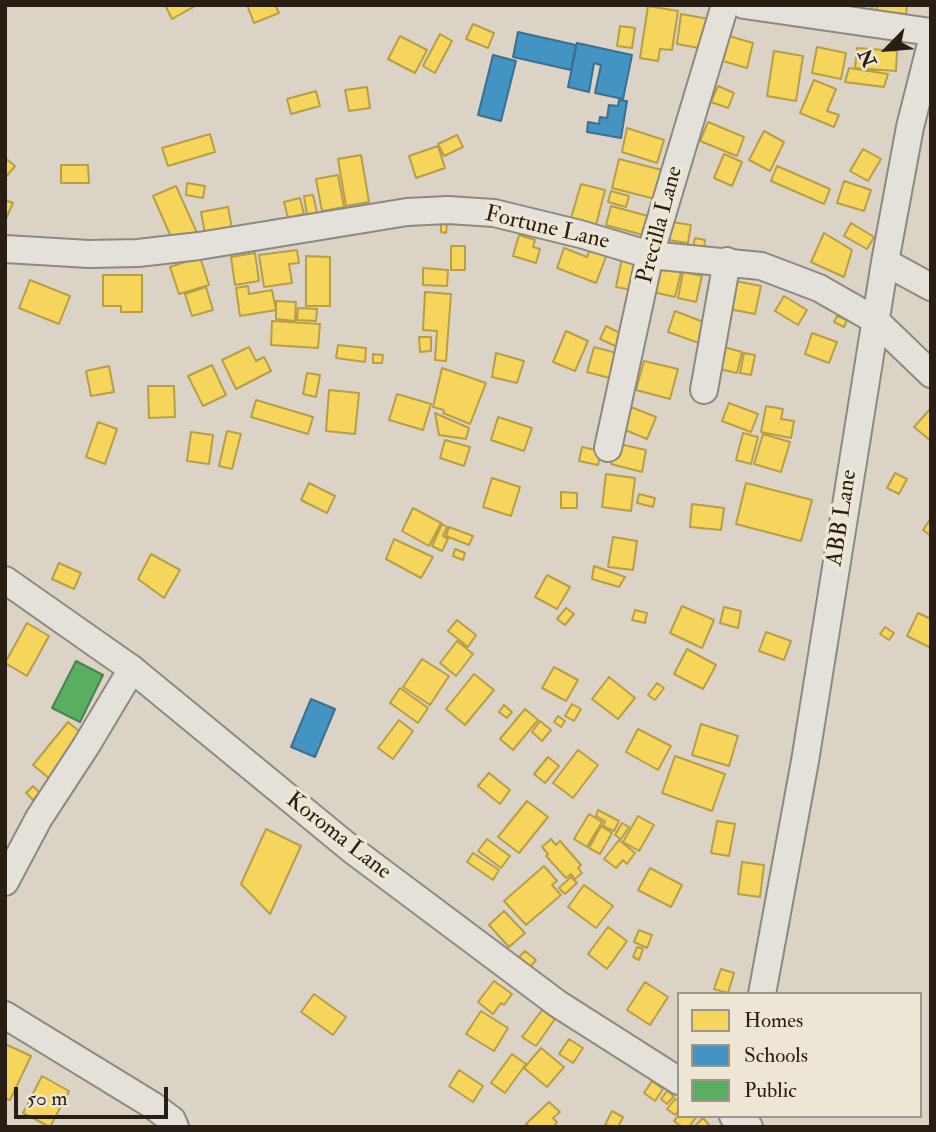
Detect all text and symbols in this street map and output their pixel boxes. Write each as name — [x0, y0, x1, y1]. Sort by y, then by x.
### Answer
north arrow — [852, 14, 922, 84]
text: N — [853, 45, 882, 71]
street label: Precilla Lane — [632, 163, 690, 287]
street label: Fortune Lane — [482, 201, 612, 257]
street label: ABB Lane — [822, 468, 864, 568]
street label: Koroma Lane — [280, 787, 396, 887]
legend — [677, 992, 922, 1118]
text: Homes — [744, 1007, 803, 1034]
text: Schools — [744, 1042, 808, 1069]
scale bar — [18, 1072, 172, 1116]
text: Public — [744, 1077, 797, 1104]
text: 50 m — [27, 1085, 68, 1112]

